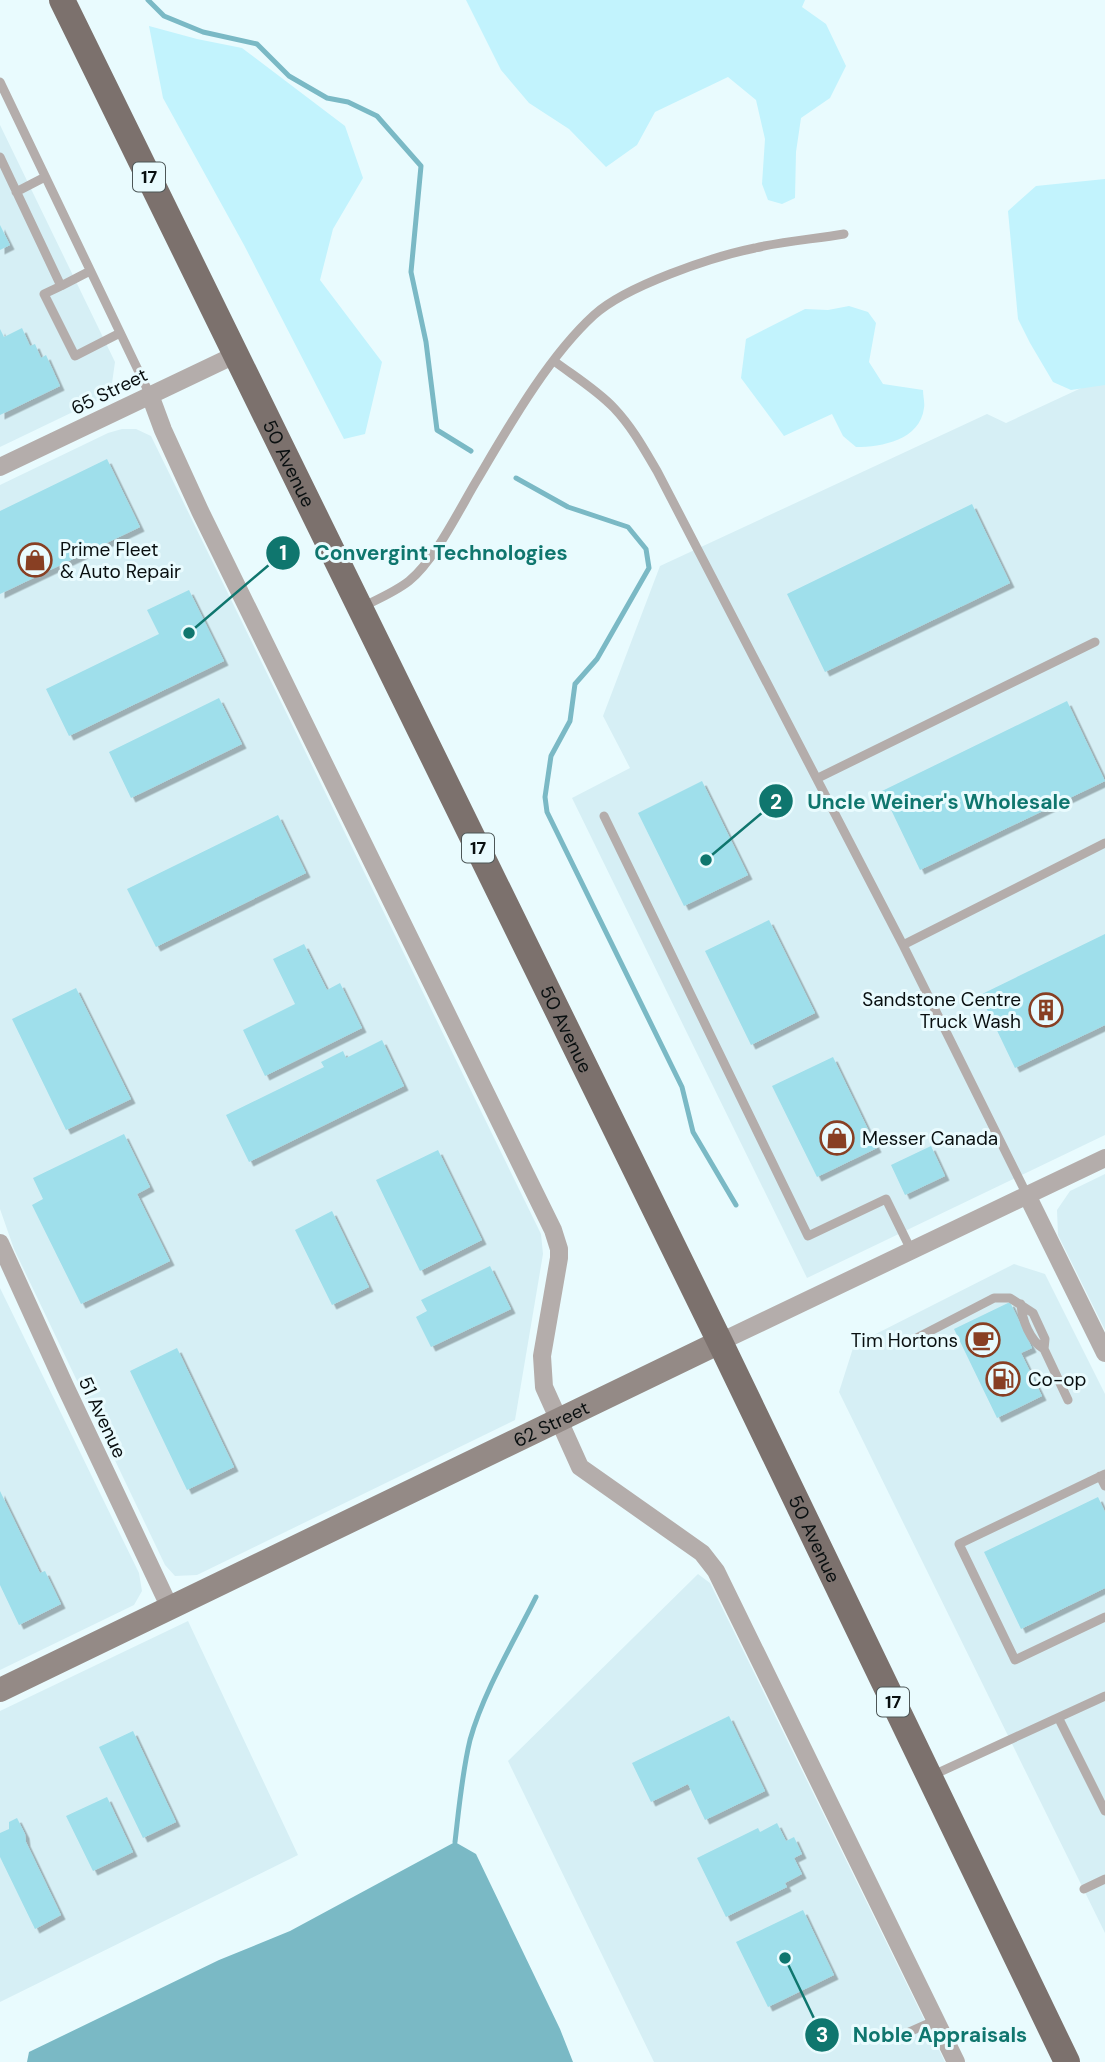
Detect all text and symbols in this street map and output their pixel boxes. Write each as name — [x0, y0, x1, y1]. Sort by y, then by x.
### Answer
road number: 17 — [133, 162, 165, 192]
street label: 65 Street — [67, 362, 152, 421]
street label: 50 Avenue — [257, 416, 321, 511]
callout: Convergint Technologies — [265, 532, 582, 574]
place label: Prime Fleet & Auto Repair — [60, 537, 181, 584]
text: 1 — [279, 539, 287, 567]
text: Convergint Technologies — [314, 539, 568, 567]
shop icon: Prime Fleet & Auto Repair — [16, 541, 54, 579]
callout: Uncle Weiner's Wholesale — [759, 780, 1085, 822]
text: 2 — [770, 788, 782, 816]
text: Uncle Weiner's Wholesale — [807, 788, 1071, 816]
road number: 17 — [462, 834, 494, 862]
street label: 50 Avenue — [534, 981, 598, 1077]
place label: Sandstone Centre Truck Wash — [862, 987, 1021, 1034]
building icon: Sandstone Centre Truck Wash — [1027, 991, 1065, 1029]
shop icon: Messer Canada — [818, 1119, 856, 1157]
place label: Messer Canada — [862, 1126, 998, 1151]
cafe icon: Tim Hortons — [964, 1321, 1002, 1359]
place label: Tim Hortons — [851, 1328, 958, 1353]
fuel station icon: Co-op — [984, 1360, 1022, 1398]
place label: Co-op — [1028, 1367, 1086, 1392]
street label: 51 Avenue — [73, 1372, 132, 1462]
street label: 62 Street — [509, 1395, 593, 1453]
street label: 50 Avenue — [783, 1491, 846, 1587]
road number: 17 — [877, 1688, 909, 1716]
callout: Noble Appraisals — [804, 2014, 1042, 2056]
text: 3 — [816, 2021, 828, 2049]
text: Noble Appraisals — [853, 2021, 1027, 2049]

